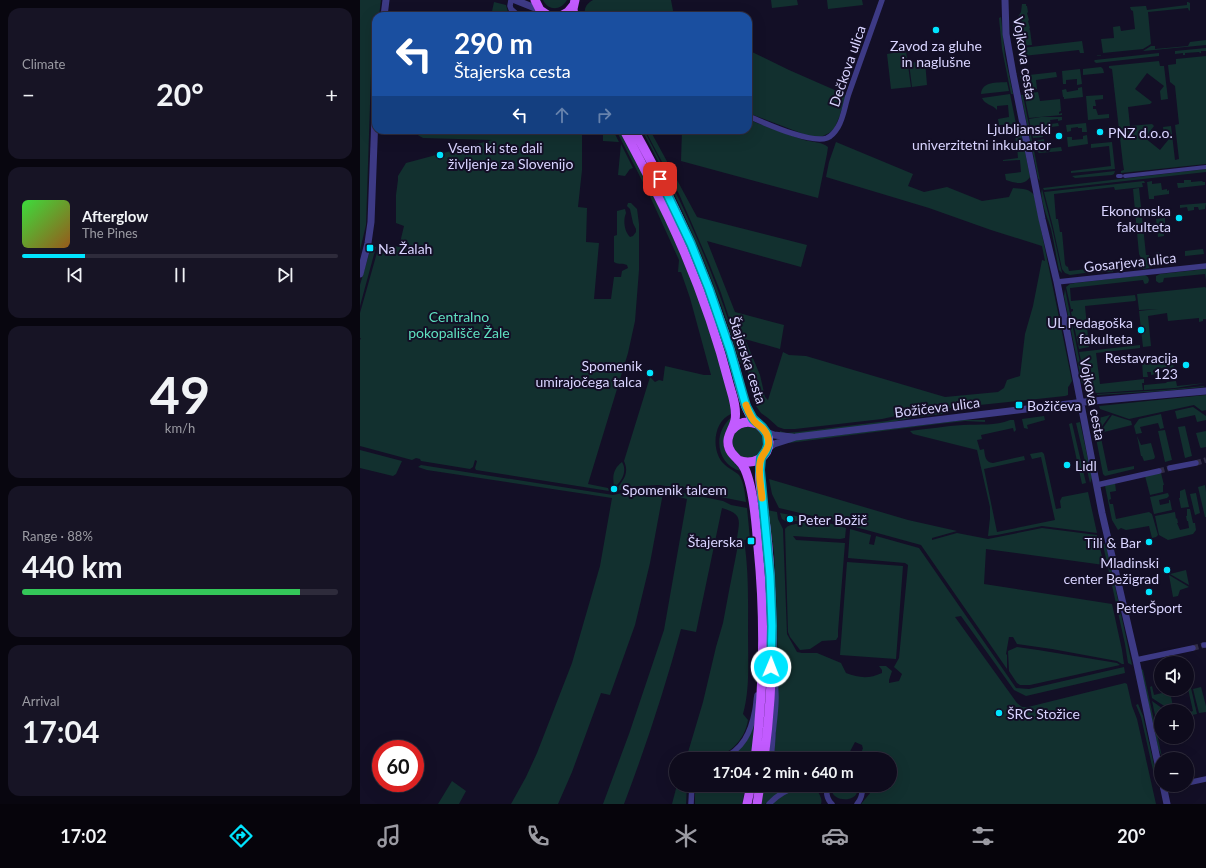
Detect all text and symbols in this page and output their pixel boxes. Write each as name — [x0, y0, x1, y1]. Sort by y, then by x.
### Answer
street label: Vojkova cesta — [1010, 15, 1040, 101]
street label: Dečkova ulica — [825, 23, 869, 109]
marker: Zavod za gluhe in naglušne — [931, 25, 941, 35]
text: 290 m — [454, 26, 533, 60]
icon: left — [388, 28, 440, 80]
place label: Zavod za gluhe in naglušne — [890, 37, 982, 70]
text: Climate — [22, 56, 65, 72]
text: Štajerska cesta — [454, 60, 571, 82]
text: 20° — [156, 76, 204, 112]
text: − — [22, 81, 35, 108]
text: + — [325, 81, 338, 108]
icon: left — [509, 104, 531, 126]
icon: ahead — [551, 104, 573, 126]
icon: right — [593, 104, 615, 126]
place label: Ljubljanski univerzitetni inkubator — [912, 120, 1051, 153]
place label: PNZ d.o.o. — [1108, 124, 1173, 141]
marker: PNZ d.o.o. — [1095, 127, 1105, 137]
marker: Ljubljanski univerzitetni inkubator — [1054, 131, 1064, 141]
place label: Vsem ki ste dali življenje za Slovenijo — [448, 139, 573, 172]
marker: Vsem ki ste dali življenje za Slovenijo — [435, 150, 445, 160]
pin — [643, 162, 677, 196]
icon: arrive — [649, 168, 671, 190]
place label: Ekonomska fakulteta — [1101, 202, 1171, 235]
text: Afterglow — [82, 207, 148, 225]
marker: Ekonomska fakulteta — [1174, 213, 1184, 223]
text: The Pines — [82, 225, 138, 241]
place label: Na Žalah — [378, 240, 432, 257]
marker: Na Žalah — [365, 243, 375, 253]
street label: Gosarjeva ulica — [1083, 249, 1177, 275]
icon: previous — [64, 264, 86, 286]
icon: pause — [169, 264, 191, 286]
icon: next — [274, 264, 296, 286]
park label: Centralno pokopališče Žale — [408, 308, 510, 341]
street label: Štajerska cesta — [726, 314, 770, 406]
place label: UL Pedagoška fakulteta — [1047, 314, 1133, 347]
marker: UL Pedagoška fakulteta — [1136, 325, 1146, 335]
place label: Restavracija 123 — [1105, 349, 1178, 382]
street label: Vojkova cesta — [1077, 356, 1109, 442]
place label: Spomenik umirajočega talca — [535, 357, 643, 390]
marker: Restavracija 123 — [1181, 360, 1191, 370]
text: 49 — [150, 363, 210, 425]
marker: Spomenik umirajočega talca — [645, 368, 655, 378]
street label: Božičeva ulica — [893, 393, 981, 421]
place label: Božičeva — [1027, 397, 1081, 414]
marker: Božičeva — [1014, 400, 1024, 410]
text: km/h — [165, 420, 195, 436]
place label: Lidl — [1075, 457, 1097, 474]
marker: Lidl — [1062, 460, 1072, 470]
place label: Spomenik talcem — [622, 481, 727, 498]
marker: Spomenik talcem — [609, 484, 619, 494]
place label: Peter Božič — [798, 511, 868, 528]
marker: Peter Božič — [785, 514, 795, 524]
text: Range · 88% — [22, 528, 93, 544]
place label: Štajerska — [688, 533, 743, 550]
place label: Tili & Bar — [1085, 534, 1141, 551]
marker: Štajerska — [746, 536, 756, 546]
marker: Tili & Bar — [1144, 537, 1154, 547]
text: 440 km — [22, 548, 123, 584]
place label: Mladinski center Bežigrad — [1063, 554, 1159, 587]
marker: Mladinski center Bežigrad — [1162, 565, 1172, 575]
marker: PeterŠport — [1144, 587, 1154, 597]
place label: PeterŠport — [1116, 599, 1182, 616]
position arrow — [750, 646, 792, 688]
map controls — [1154, 656, 1194, 792]
button: sound — [1154, 656, 1194, 696]
text: Arrival — [22, 693, 59, 709]
button: + — [1154, 704, 1194, 744]
place label: ŠRC Stožice — [1007, 705, 1080, 722]
marker: ŠRC Stožice — [994, 708, 1004, 718]
text: 17:04 — [22, 713, 99, 749]
speed limit sign: 60 — [372, 740, 424, 792]
button: − — [1154, 752, 1194, 792]
text: 17:04 · 2 min · 640 m — [713, 763, 853, 781]
icon: directions — [227, 822, 255, 850]
icon: music — [375, 822, 403, 850]
icon: phone — [524, 822, 552, 850]
icon: climate — [672, 822, 700, 850]
icon: car — [821, 822, 849, 850]
icon: filters — [969, 822, 997, 850]
text: 17:02 — [60, 825, 107, 847]
text: 20° — [1117, 825, 1146, 847]

